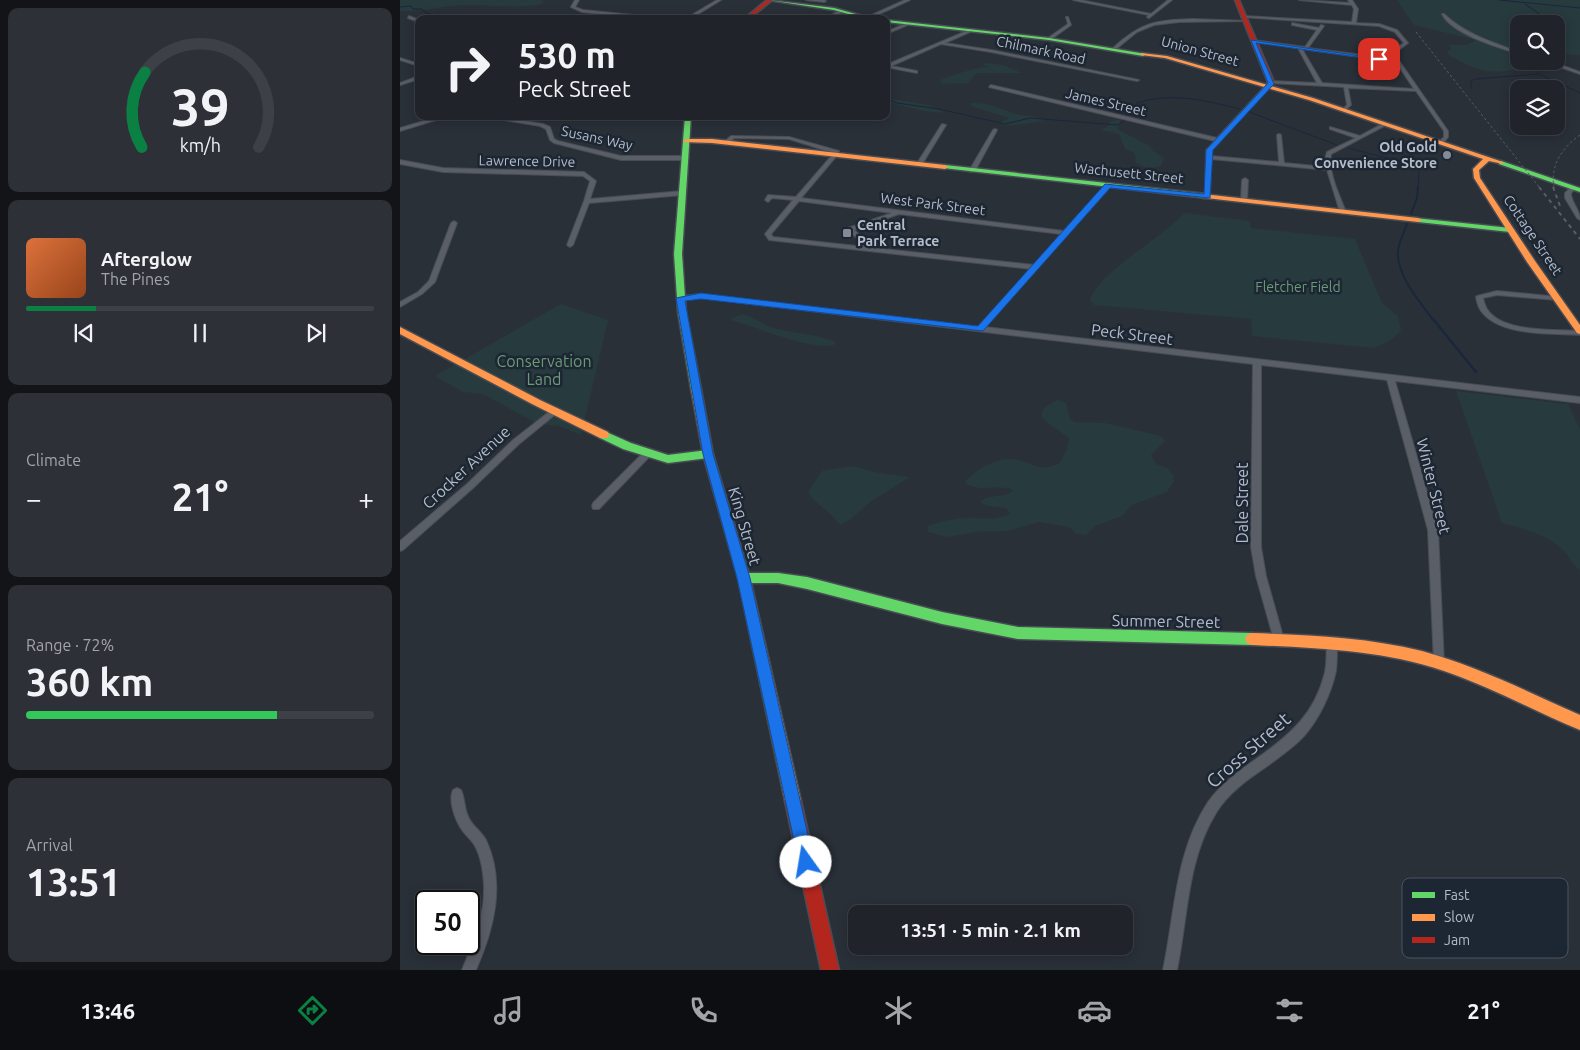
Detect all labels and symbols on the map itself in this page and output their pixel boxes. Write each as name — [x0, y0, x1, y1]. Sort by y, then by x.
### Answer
street label: Chilmark Road — [995, 33, 1087, 67]
street label: Union Street — [1160, 33, 1241, 69]
pin — [1358, 38, 1400, 80]
street label: James Street — [1064, 85, 1148, 119]
street label: Susans Way — [560, 123, 634, 153]
place label: Old Gold Convenience Store — [1314, 139, 1437, 171]
marker: Old Gold Convenience Store — [1441, 149, 1453, 161]
street label: Lawrence Drive — [479, 152, 575, 170]
street label: Wachusett Street — [1074, 159, 1185, 187]
street label: West Park Street — [880, 190, 987, 218]
street label: Cottage Street — [1500, 192, 1566, 278]
place label: Central Park Terrace — [857, 217, 939, 249]
marker: Central Park Terrace — [841, 227, 853, 239]
park label: Fletcher Field — [1255, 279, 1341, 295]
street label: Peck Street — [1090, 320, 1174, 348]
park label: Conservation Land — [496, 352, 592, 388]
street label: Crocker Avenue — [419, 422, 513, 512]
street label: Winter Street — [1413, 436, 1455, 536]
street label: Dale Street — [1233, 462, 1251, 543]
street label: King Street — [725, 485, 765, 568]
street label: Summer Street — [1112, 611, 1221, 631]
street label: Cross Street — [1202, 707, 1295, 792]
position arrow — [779, 835, 831, 887]
legend — [1402, 878, 1568, 958]
text: Fast — [1444, 887, 1470, 903]
speed limit sign: 50 — [415, 890, 480, 955]
text: Slow — [1444, 909, 1474, 925]
text: Jam — [1444, 932, 1470, 948]

